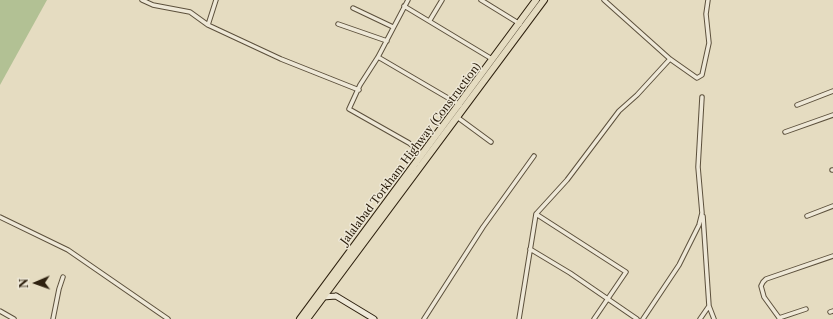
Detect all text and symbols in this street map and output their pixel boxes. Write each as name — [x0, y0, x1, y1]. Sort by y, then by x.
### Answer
street label: Jalalabad Torkham Highway (Construction) — [338, 61, 484, 247]
north arrow — [16, 263, 56, 303]
text: N — [17, 278, 31, 288]

